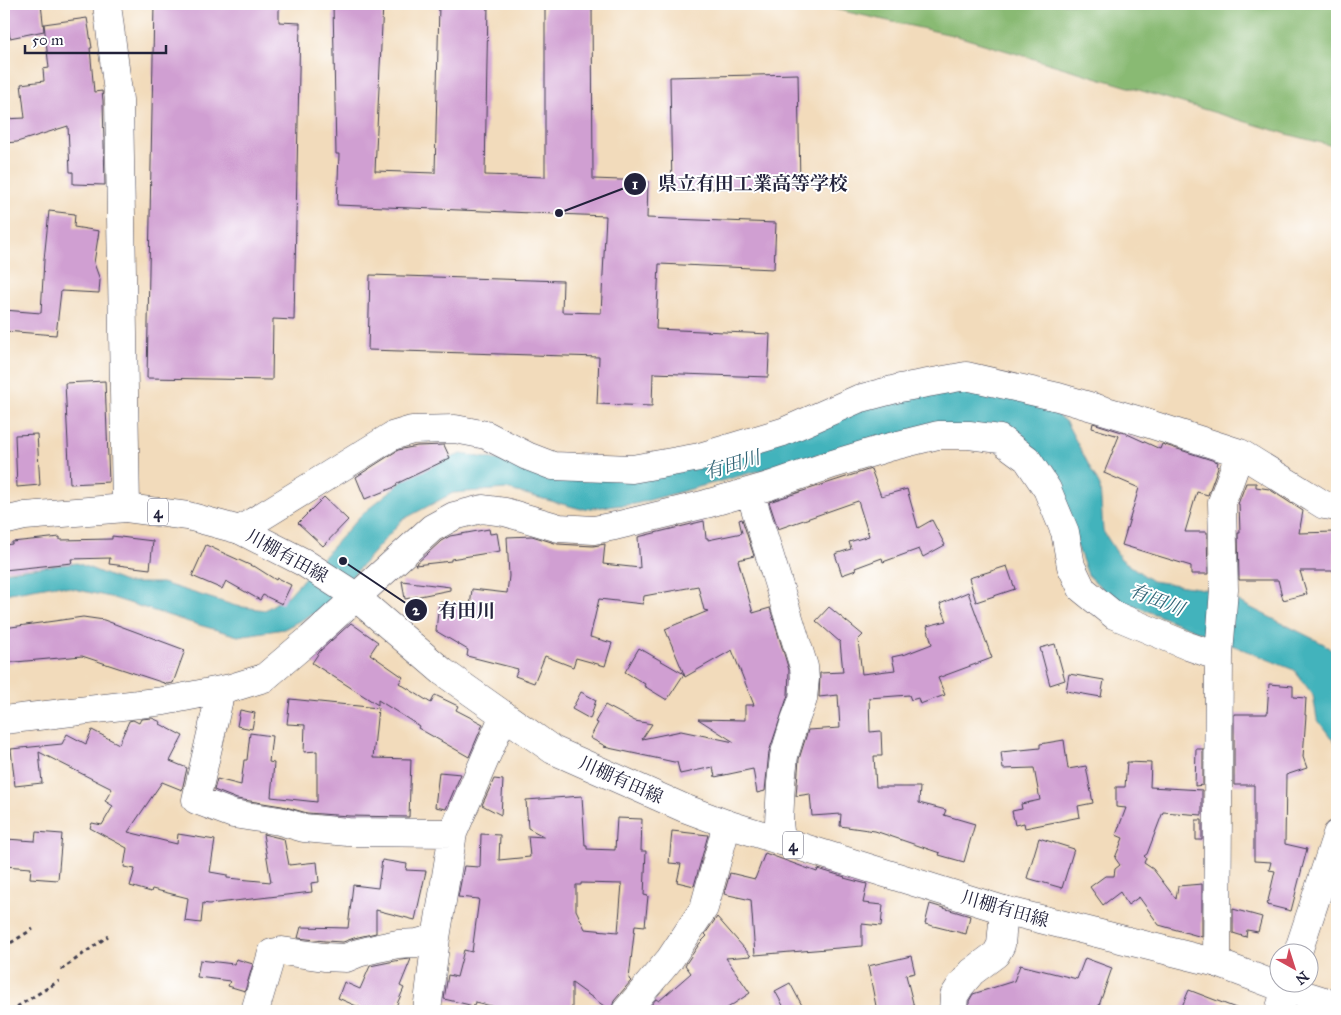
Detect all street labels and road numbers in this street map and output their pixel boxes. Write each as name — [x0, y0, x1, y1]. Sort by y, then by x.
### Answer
road number: 4 — [148, 498, 168, 526]
street label: 川棚有田線 — [242, 525, 332, 587]
street label: 川棚有田線 — [575, 752, 667, 808]
road number: 4 — [783, 832, 803, 858]
street label: 川棚有田線 — [959, 886, 1051, 932]

